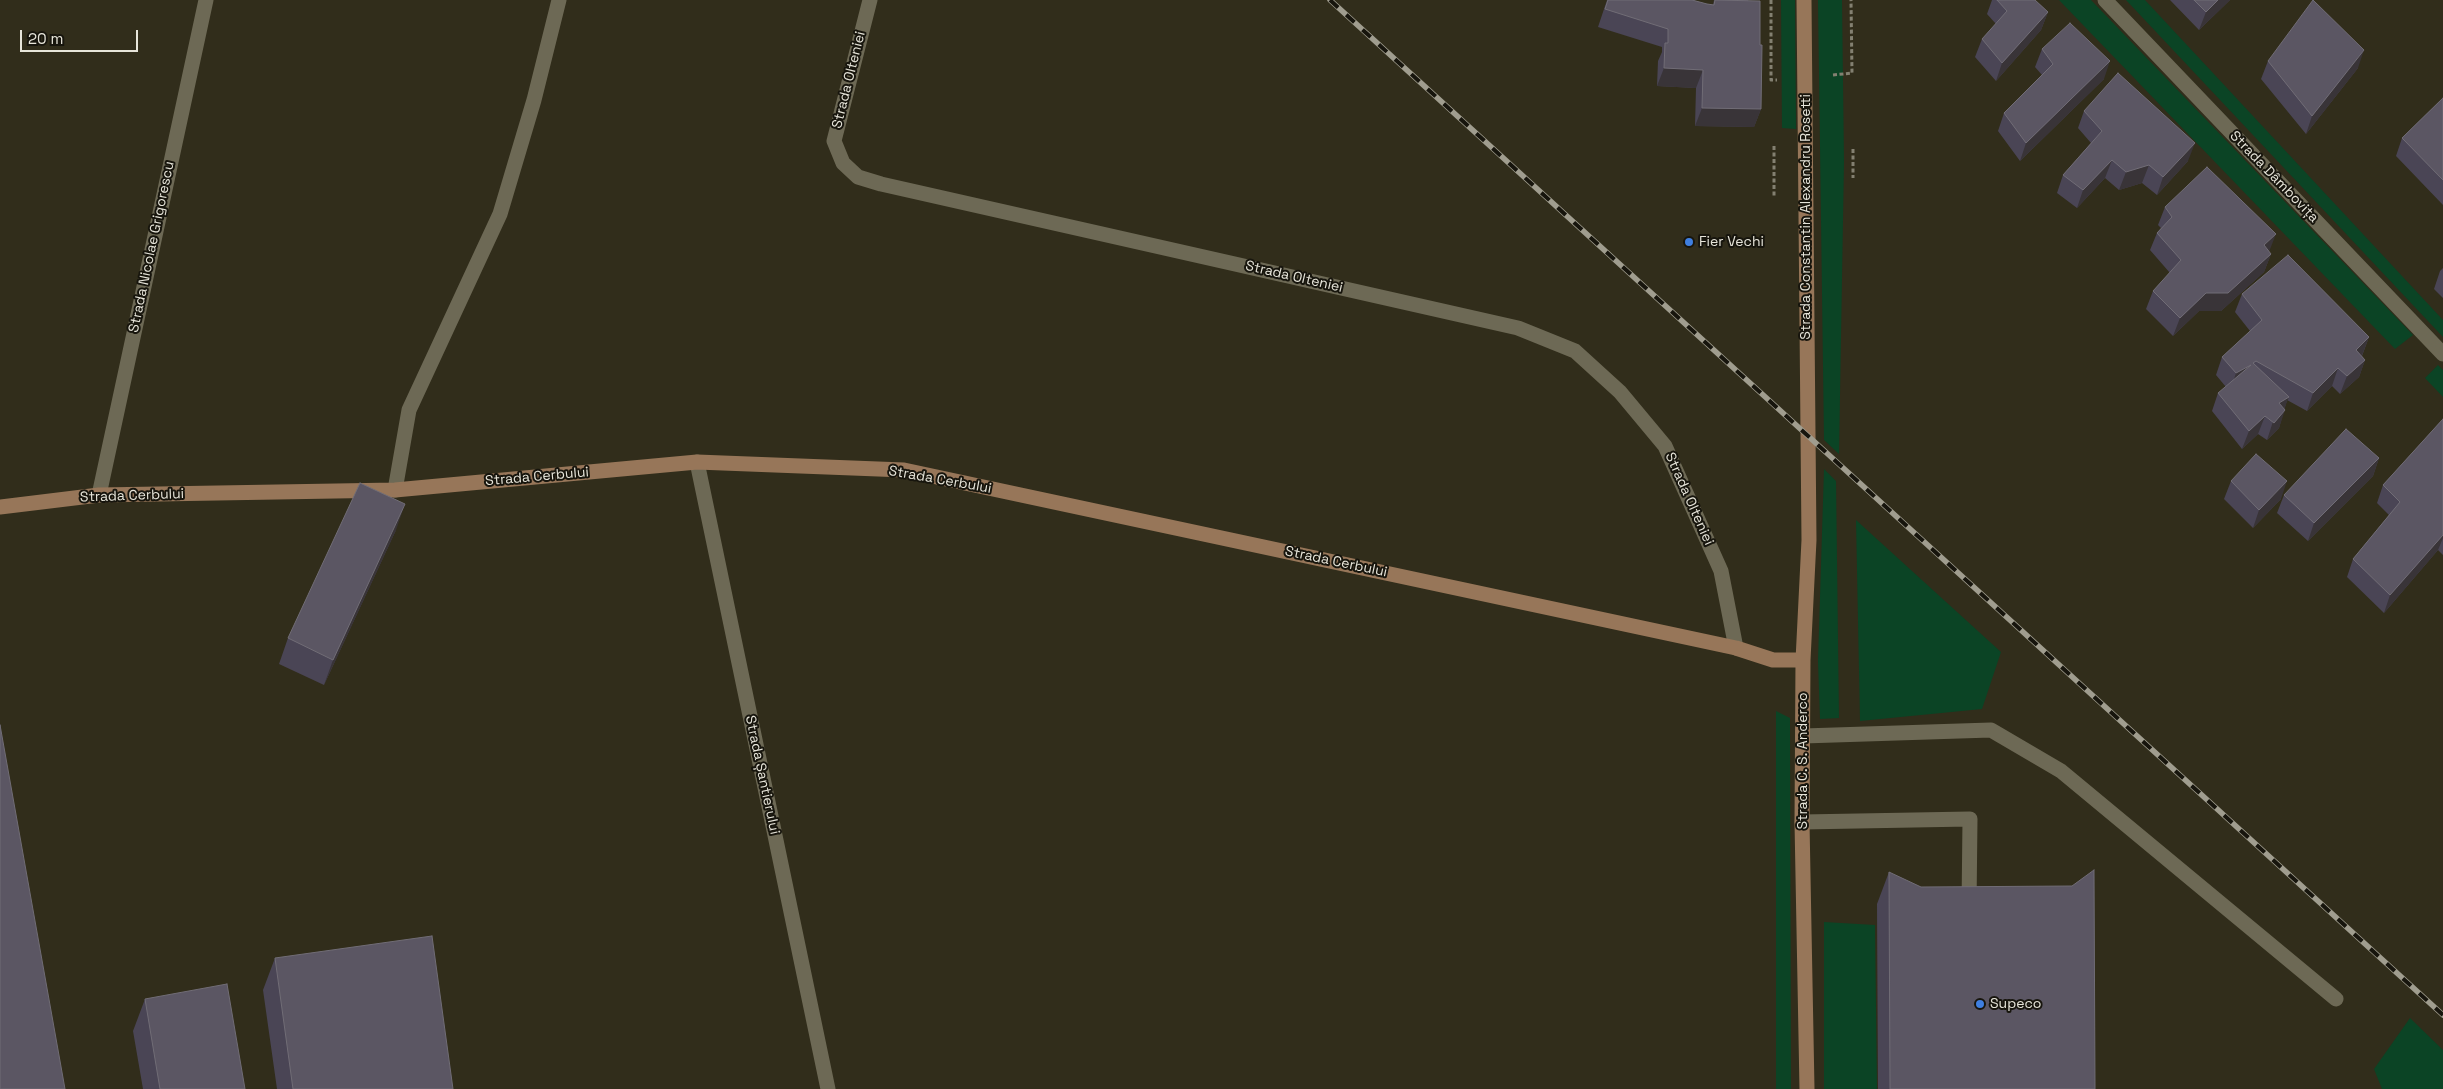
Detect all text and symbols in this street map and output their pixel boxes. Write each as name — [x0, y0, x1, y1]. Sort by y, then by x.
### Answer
scale bar — [22, 20, 140, 52]
text: 20 m — [28, 29, 63, 48]
street label: Strada Olteniei — [829, 30, 869, 130]
street label: Strada Constantin Alexandru Rosetti — [1798, 94, 1814, 340]
street label: Strada Dâmbovița — [2226, 128, 2322, 226]
street label: Strada Nicolae Grigorescu — [126, 160, 178, 334]
place label: Fier Vechi — [1699, 234, 1764, 250]
marker: Fier Vechi — [1683, 236, 1695, 248]
street label: Strada Olteniei — [1244, 258, 1344, 296]
street label: Strada Olteniei — [1661, 450, 1717, 548]
street label: Strada Cerbului — [887, 463, 993, 497]
street label: Strada Cerbului — [484, 464, 590, 490]
street label: Strada Cerbului — [80, 486, 184, 506]
street label: Strada Cerbului — [1283, 543, 1389, 581]
street label: Strada C. S. Anderco — [1795, 692, 1811, 830]
street label: Strada Șantierului — [741, 714, 783, 836]
place label: Supeco — [1990, 996, 2041, 1012]
marker: Supeco — [1974, 998, 1986, 1010]

